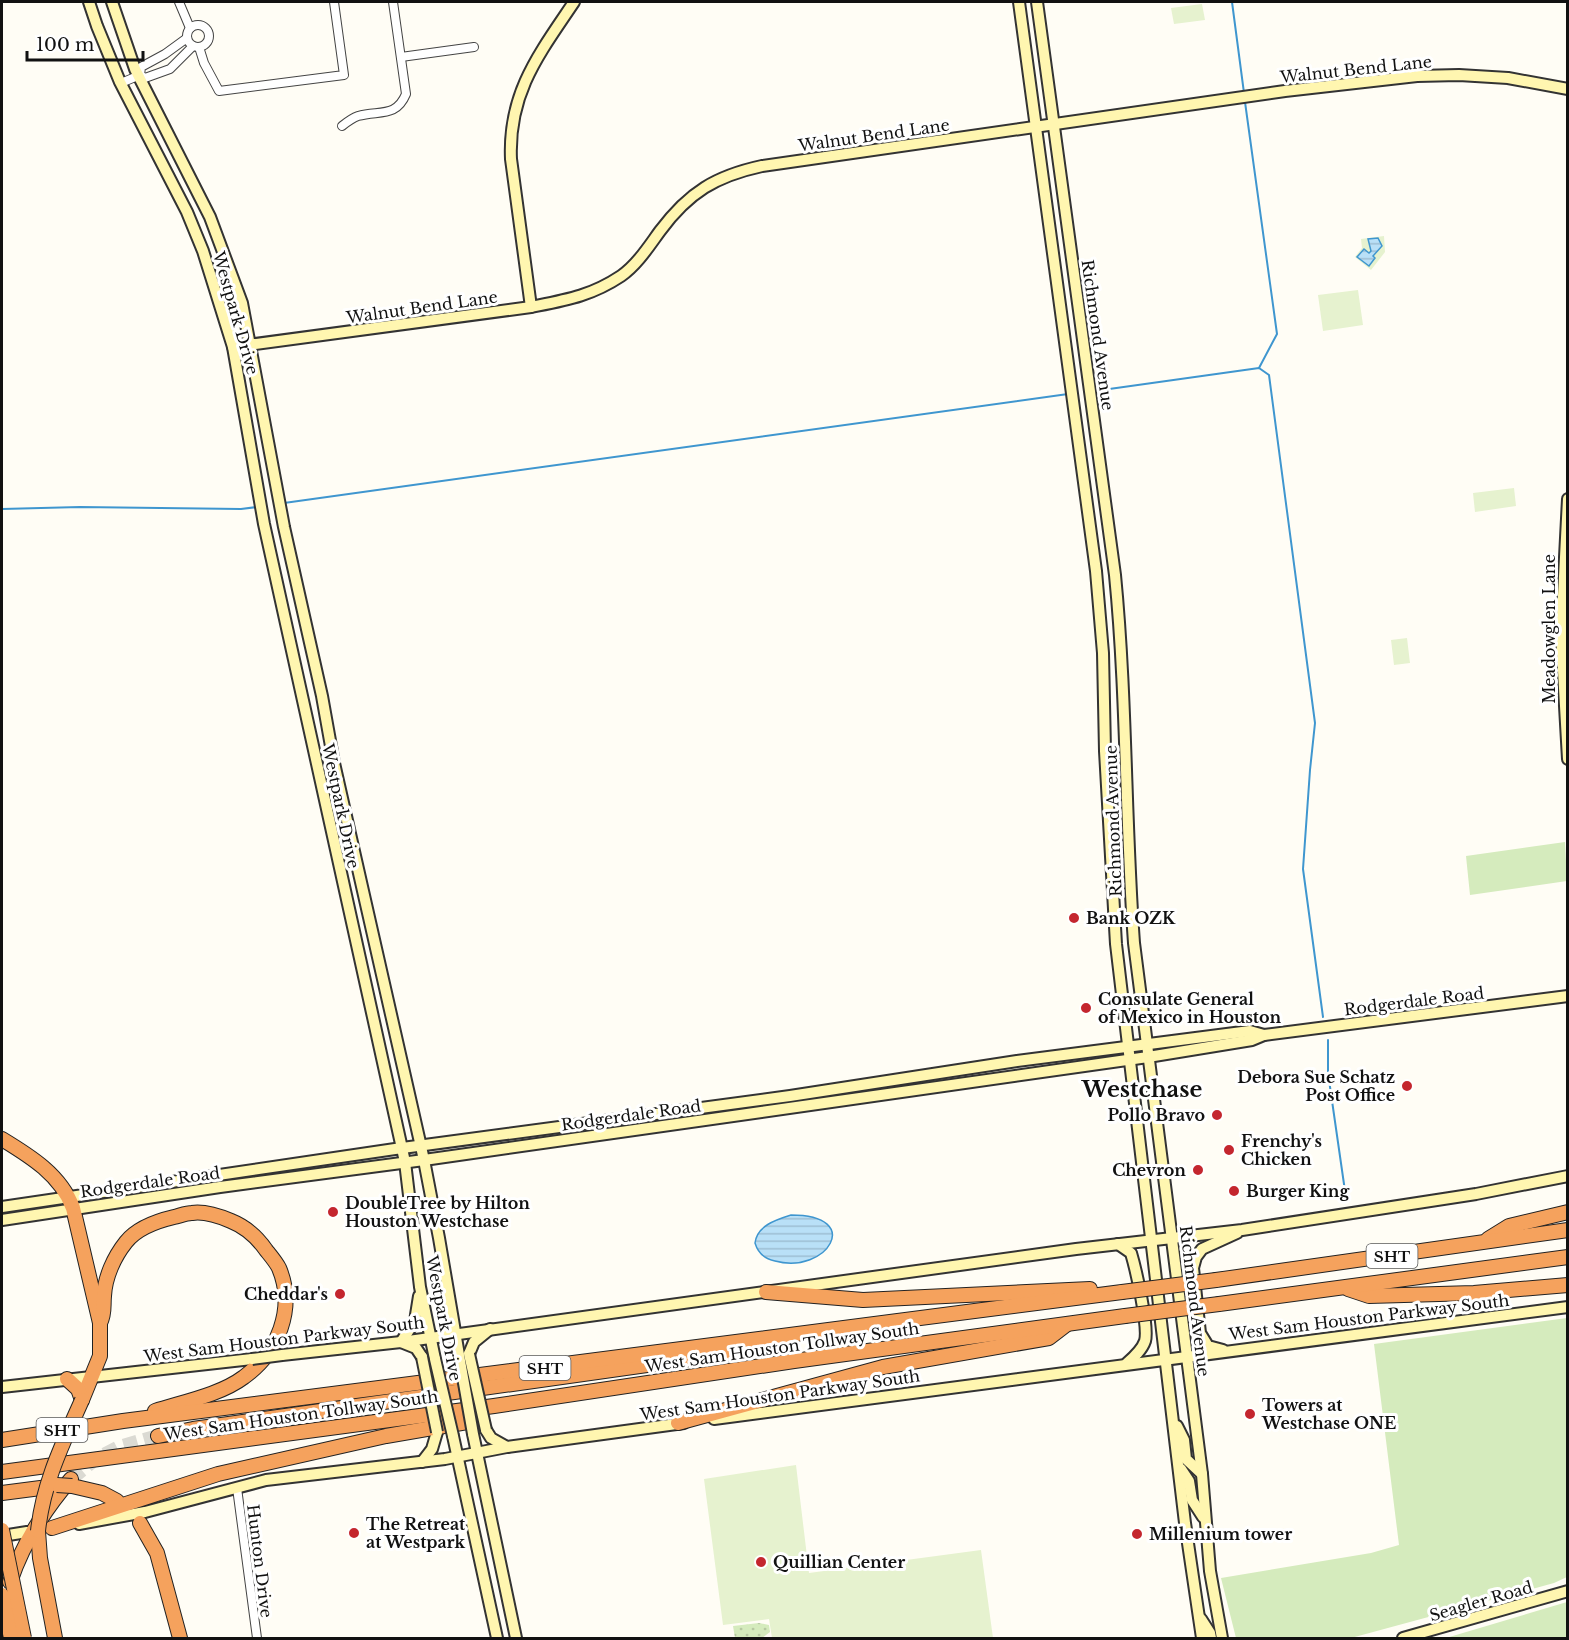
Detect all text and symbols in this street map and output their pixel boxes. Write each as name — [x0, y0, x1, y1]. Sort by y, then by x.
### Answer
scale bar — [27, 24, 142, 62]
text: 100 m — [36, 34, 94, 56]
street label: Walnut Bend Lane — [1278, 51, 1433, 87]
street label: Walnut Bend Lane — [796, 114, 951, 156]
street label: Westpark Drive — [209, 248, 263, 377]
street label: Richmond Avenue — [1078, 258, 1118, 412]
street label: Walnut Bend Lane — [344, 286, 499, 328]
street label: Meadowglen Lane — [1539, 554, 1559, 704]
street label: Westpark Drive — [318, 741, 364, 870]
street label: Richmond Avenue — [1100, 745, 1126, 897]
place label: Bank OZK — [1086, 908, 1176, 928]
marker: Bank OZK — [1067, 911, 1081, 925]
street label: Rodgerdale Road — [1343, 982, 1485, 1020]
place label: Consulate General of Mexico in Houston — [1098, 989, 1282, 1027]
marker: Consulate General of Mexico in Houston — [1079, 1001, 1093, 1015]
place label: Debora Sue Schatz Post Office — [1237, 1067, 1395, 1105]
district label: Westchase — [1081, 1076, 1202, 1103]
marker: Debora Sue Schatz Post Office — [1400, 1079, 1414, 1093]
street label: Rodgerdale Road — [560, 1095, 702, 1135]
place label: Pollo Bravo — [1107, 1105, 1205, 1125]
marker: Pollo Bravo — [1210, 1108, 1224, 1122]
place label: Frenchy's Chicken — [1241, 1131, 1322, 1169]
marker: Frenchy's Chicken — [1222, 1143, 1236, 1157]
place label: Chevron — [1112, 1160, 1186, 1180]
street label: Rodgerdale Road — [79, 1162, 221, 1202]
marker: Chevron — [1191, 1163, 1205, 1177]
place label: Burger King — [1246, 1181, 1350, 1201]
marker: Burger King — [1227, 1184, 1241, 1198]
place label: DoubleTree by Hilton Houston Westchase — [345, 1193, 530, 1231]
marker: DoubleTree by Hilton Houston Westchase — [326, 1205, 340, 1219]
street label: Richmond Avenue — [1176, 1224, 1214, 1378]
road number: SHT — [1366, 1244, 1418, 1268]
street label: Westpark Drive — [422, 1253, 466, 1382]
place label: Cheddar's — [244, 1284, 328, 1304]
marker: Cheddar's — [333, 1287, 347, 1301]
street label: West Sam Houston Parkway South — [1227, 1290, 1510, 1344]
street label: West Sam Houston Parkway South — [142, 1312, 425, 1366]
street label: West Sam Houston Tollway South — [643, 1318, 920, 1376]
road number: SHT — [520, 1356, 570, 1380]
street label: West Sam Houston Parkway South — [638, 1365, 921, 1425]
street label: West Sam Houston Tollway South — [162, 1386, 439, 1444]
place label: Towers at Westchase ONE — [1261, 1395, 1396, 1433]
marker: Towers at Westchase ONE — [1243, 1407, 1257, 1421]
road number: SHT — [36, 1418, 88, 1442]
street label: Hunton Drive — [243, 1503, 277, 1619]
place label: The Retreat at Westpark — [366, 1514, 466, 1552]
place label: Millenium tower — [1149, 1524, 1292, 1544]
marker: The Retreat at Westpark — [347, 1526, 361, 1540]
marker: Millenium tower — [1130, 1527, 1144, 1541]
place label: Quillian Center — [773, 1552, 905, 1572]
marker: Quillian Center — [754, 1555, 768, 1569]
street label: Seagler Road — [1427, 1577, 1535, 1625]

